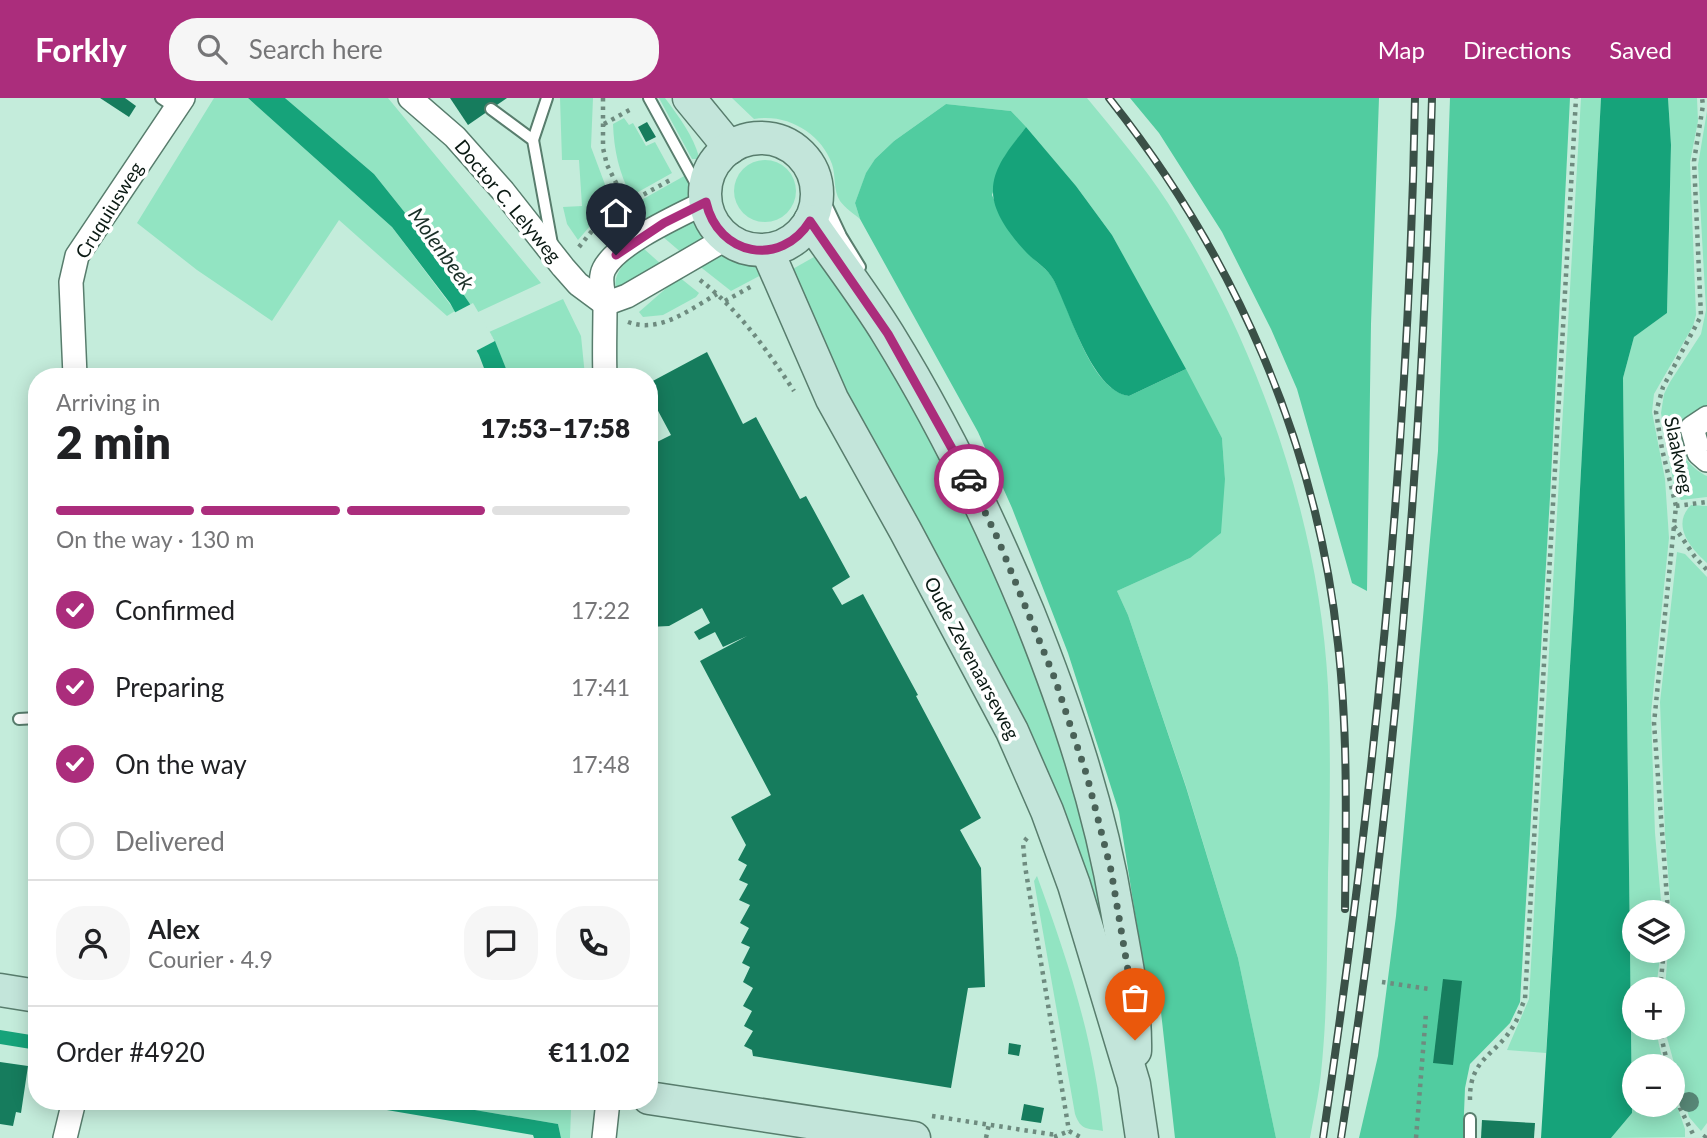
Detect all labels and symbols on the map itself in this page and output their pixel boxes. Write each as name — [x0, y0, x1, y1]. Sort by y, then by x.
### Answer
street label: Doctor C. Lelyweg — [450, 135, 567, 267]
street label: Cruquiusweg — [70, 157, 147, 262]
pin — [586, 183, 646, 255]
water label: Molenbeek — [404, 202, 481, 295]
street label: Slaakweg — [1660, 414, 1699, 495]
courier — [934, 444, 1004, 514]
street label: Oude Zevenaarseweg — [920, 573, 1025, 743]
pin — [1105, 968, 1165, 1040]

